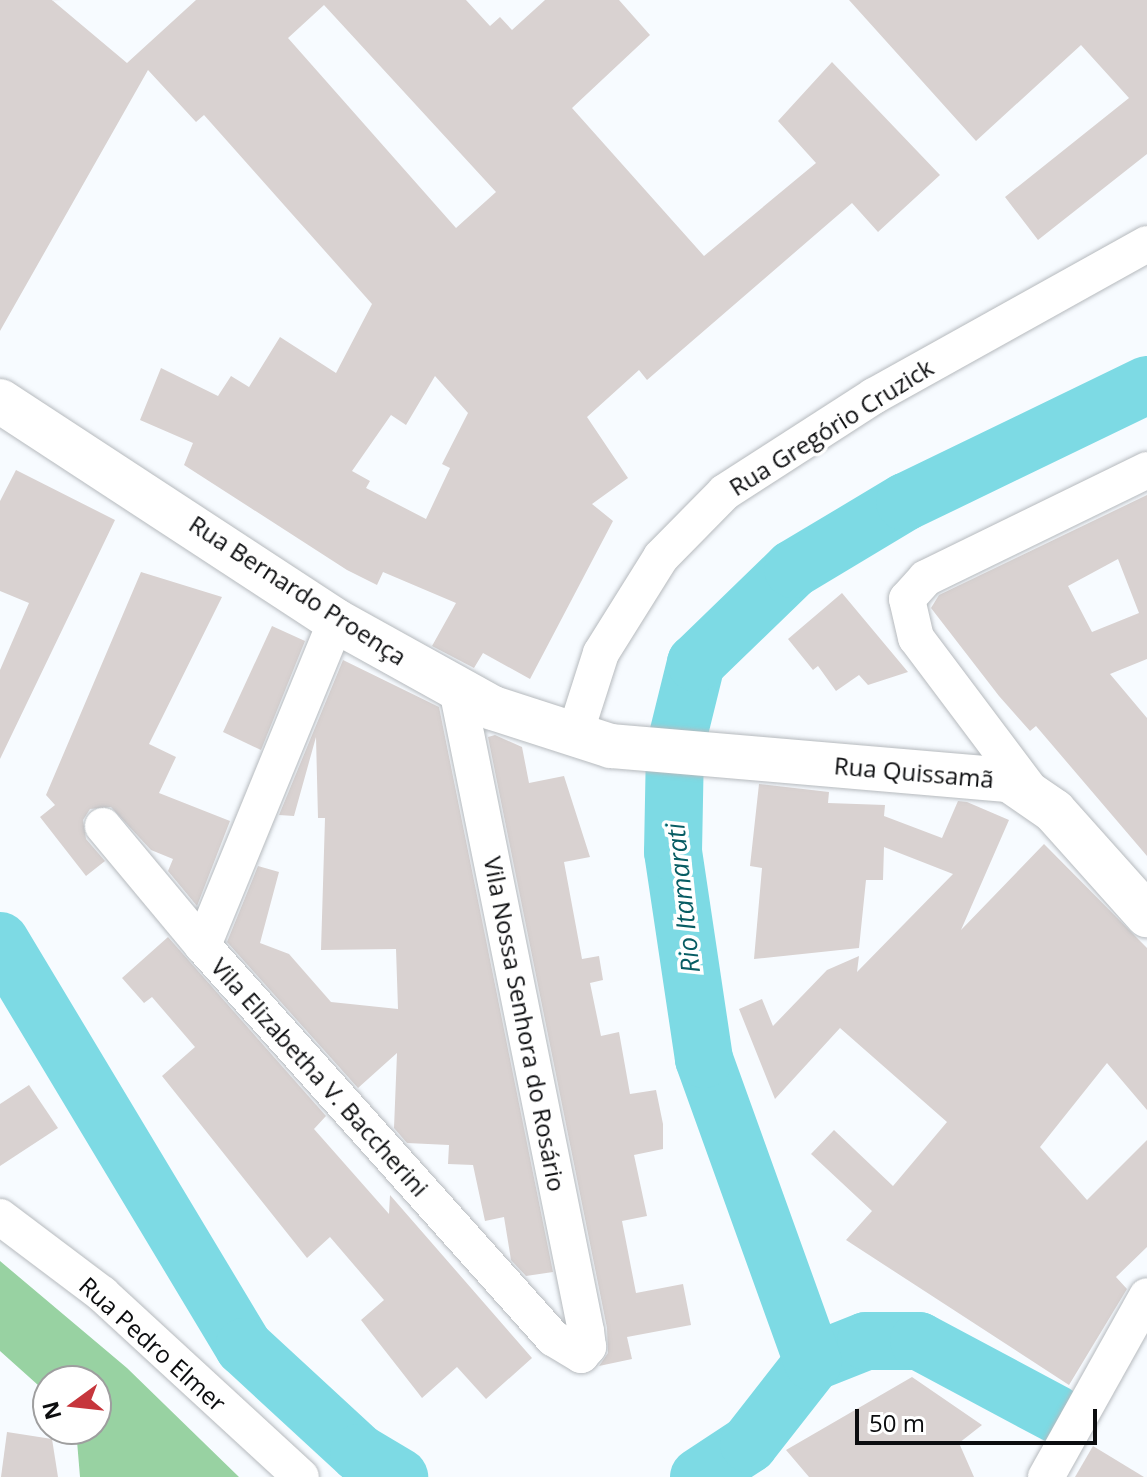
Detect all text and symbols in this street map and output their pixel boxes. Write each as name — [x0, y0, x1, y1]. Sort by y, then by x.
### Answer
street label: Rua Gregório Cruzick — [724, 353, 938, 501]
street label: Rua Bernardo Proença — [184, 509, 412, 671]
street label: Rua Quissamã — [833, 751, 995, 793]
water label: Rio Itamarati — [660, 821, 706, 975]
street label: Vila Nossa Senhora do Rosário — [478, 854, 572, 1194]
street label: Vila Elizabetha V. Baccherini — [205, 952, 435, 1202]
street label: Rua Pedro Elmer — [74, 1271, 232, 1417]
north arrow — [32, 1365, 112, 1445]
scale bar — [859, 1393, 1101, 1443]
text: N — [34, 1398, 68, 1423]
text: 50 m — [869, 1406, 925, 1439]

